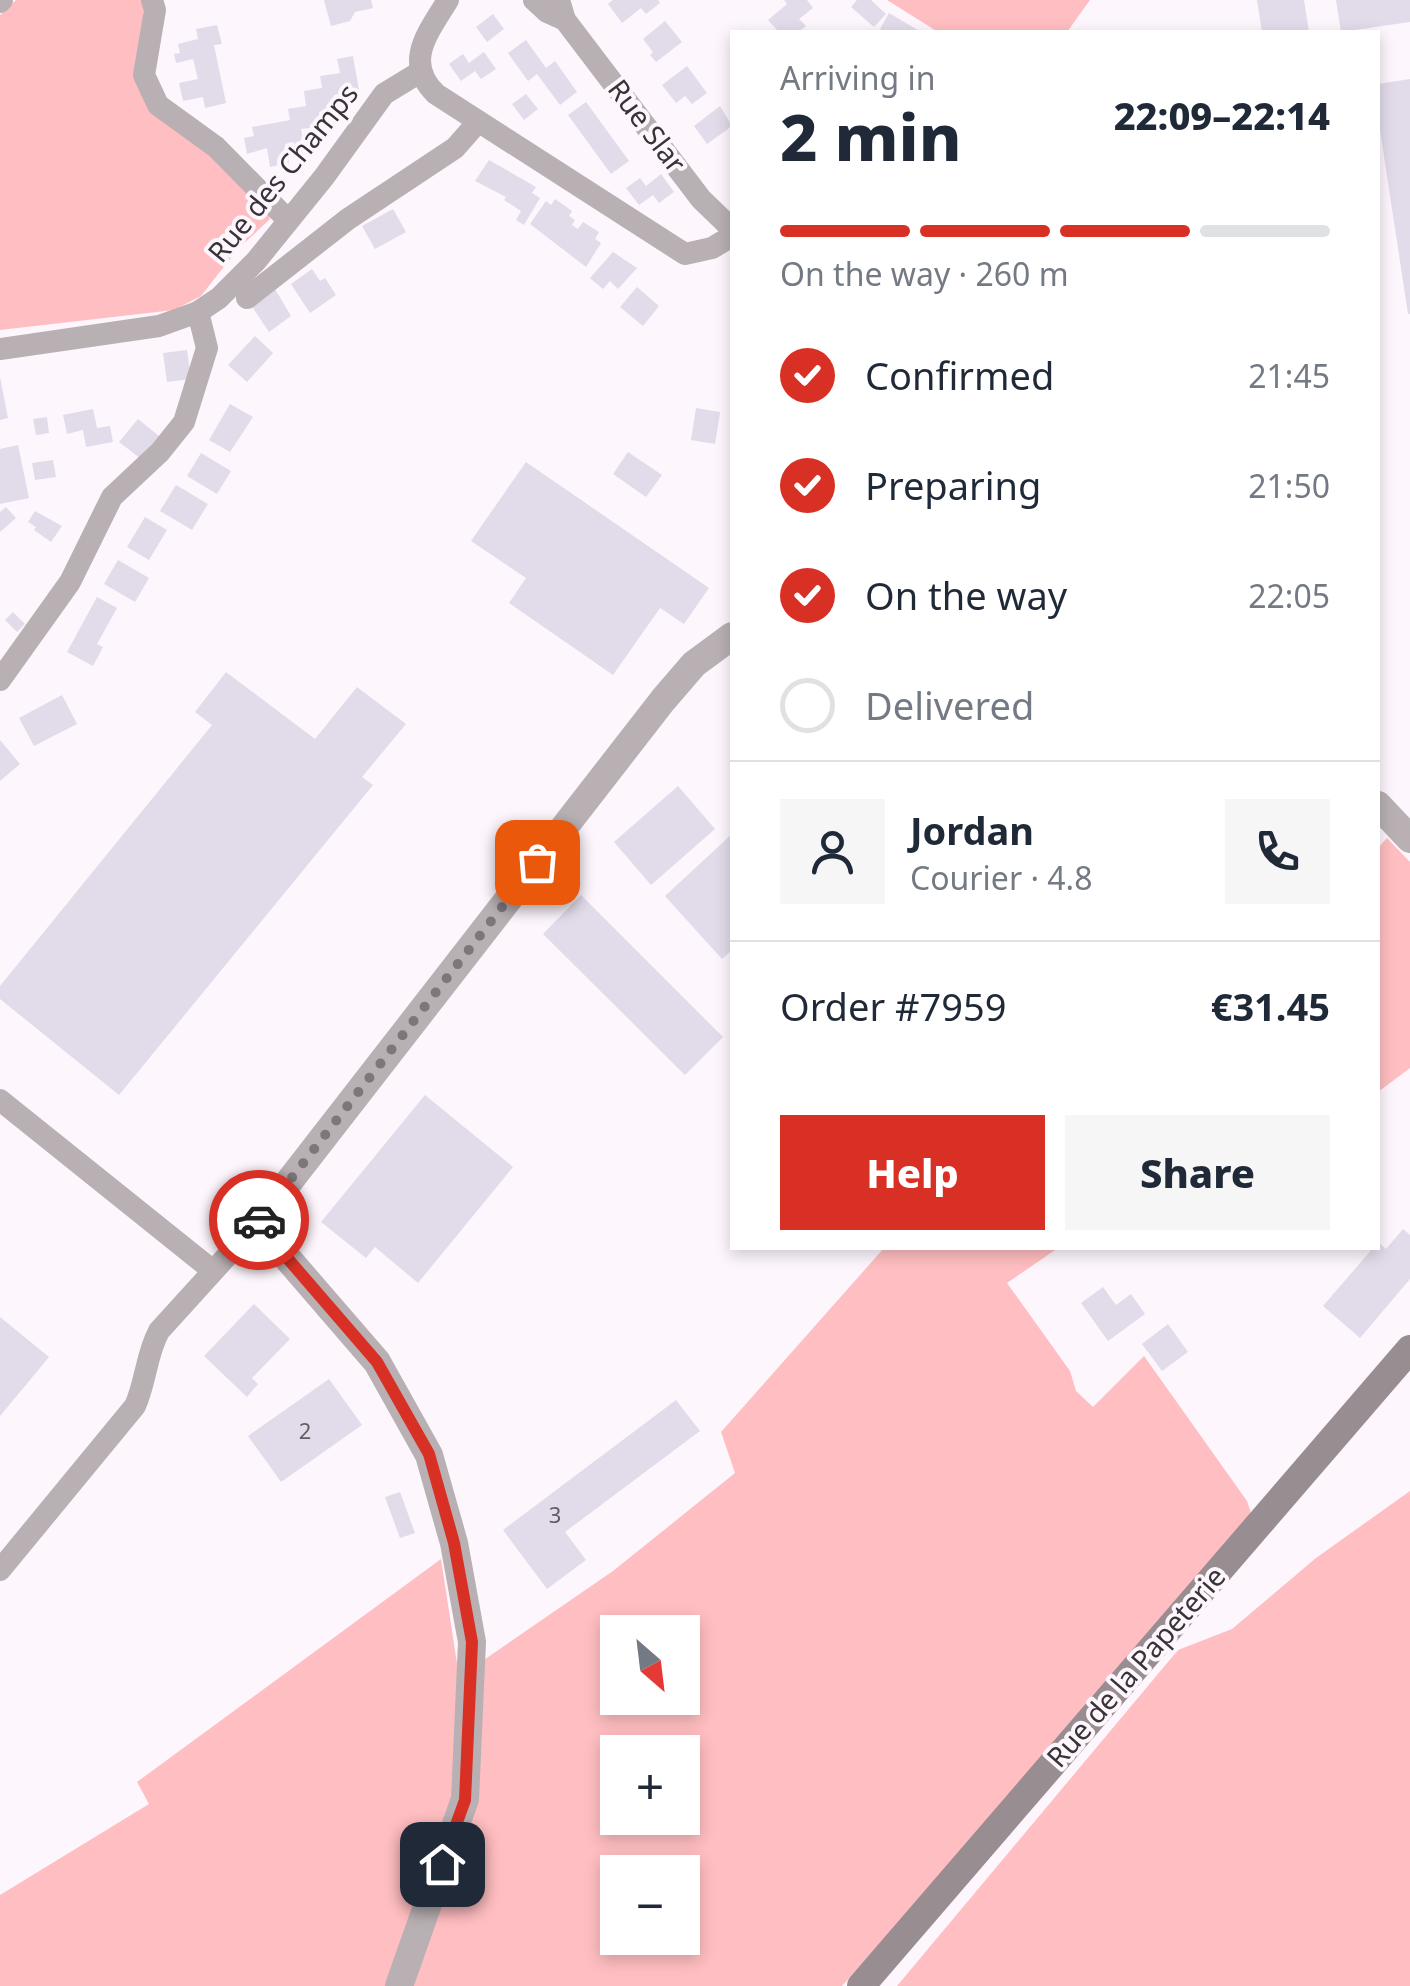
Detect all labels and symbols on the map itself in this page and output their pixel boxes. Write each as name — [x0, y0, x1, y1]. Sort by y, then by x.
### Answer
street label: Rue Slar — [600, 71, 696, 180]
street label: Rue des Champs — [199, 75, 366, 269]
pin — [495, 820, 580, 905]
courier — [209, 1170, 309, 1270]
house number: 2 — [299, 1415, 311, 1445]
house number: 3 — [549, 1499, 561, 1529]
street label: Rue de la Papeterie — [1037, 1558, 1233, 1775]
north arrow — [600, 1615, 700, 1715]
pin — [400, 1822, 485, 1907]

